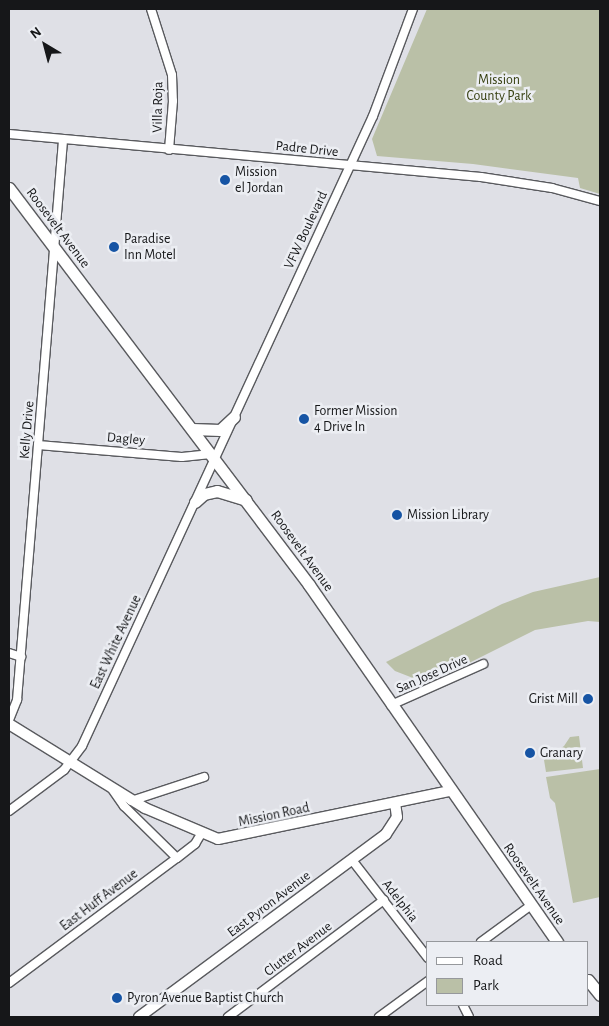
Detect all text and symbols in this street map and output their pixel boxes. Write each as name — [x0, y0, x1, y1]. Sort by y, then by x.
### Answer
north arrow — [20, 20, 70, 70]
text: N — [28, 25, 44, 42]
park label: Mission County Park — [466, 72, 532, 104]
street label: Villa Roja — [149, 81, 167, 133]
street label: Padre Drive — [275, 137, 339, 161]
place label: Mission el Jordan — [235, 164, 283, 196]
marker: Mission el Jordan — [219, 174, 231, 186]
street label: Roosevelt Avenue — [22, 185, 94, 271]
street label: VFW Boulevard — [281, 188, 331, 272]
place label: Paradise Inn Motel — [124, 231, 176, 264]
marker: Paradise Inn Motel — [108, 241, 120, 253]
street label: Kelly Drive — [16, 400, 38, 460]
place label: Former Mission 4 Drive In — [314, 403, 397, 436]
marker: Former Mission 4 Drive In — [298, 413, 310, 425]
street label: Dagley — [106, 429, 146, 449]
street label: Roosevelt Avenue — [267, 507, 337, 595]
place label: Mission Library — [407, 507, 489, 523]
marker: Mission Library — [391, 509, 403, 521]
street label: East White Avenue — [87, 592, 145, 692]
street label: San Jose Drive — [394, 651, 470, 697]
place label: Grist Mill — [529, 691, 578, 707]
marker: Grist Mill — [582, 693, 594, 705]
place label: Granary — [540, 745, 583, 761]
marker: Granary — [524, 747, 536, 759]
street label: Mission Road — [237, 799, 311, 831]
street label: Roosevelt Avenue — [500, 840, 568, 928]
street label: East Huff Avenue — [57, 865, 141, 935]
street label: East Pyron Avenue — [224, 867, 314, 941]
street label: Adelphia — [378, 876, 422, 926]
street label: Clutter Avenue — [261, 918, 335, 980]
legend — [426, 941, 589, 1006]
text: Road — [473, 953, 503, 968]
text: Park — [473, 978, 499, 993]
place label: Pyron Avenue Baptist Church — [127, 990, 284, 1006]
marker: Pyron Avenue Baptist Church — [111, 992, 123, 1004]

